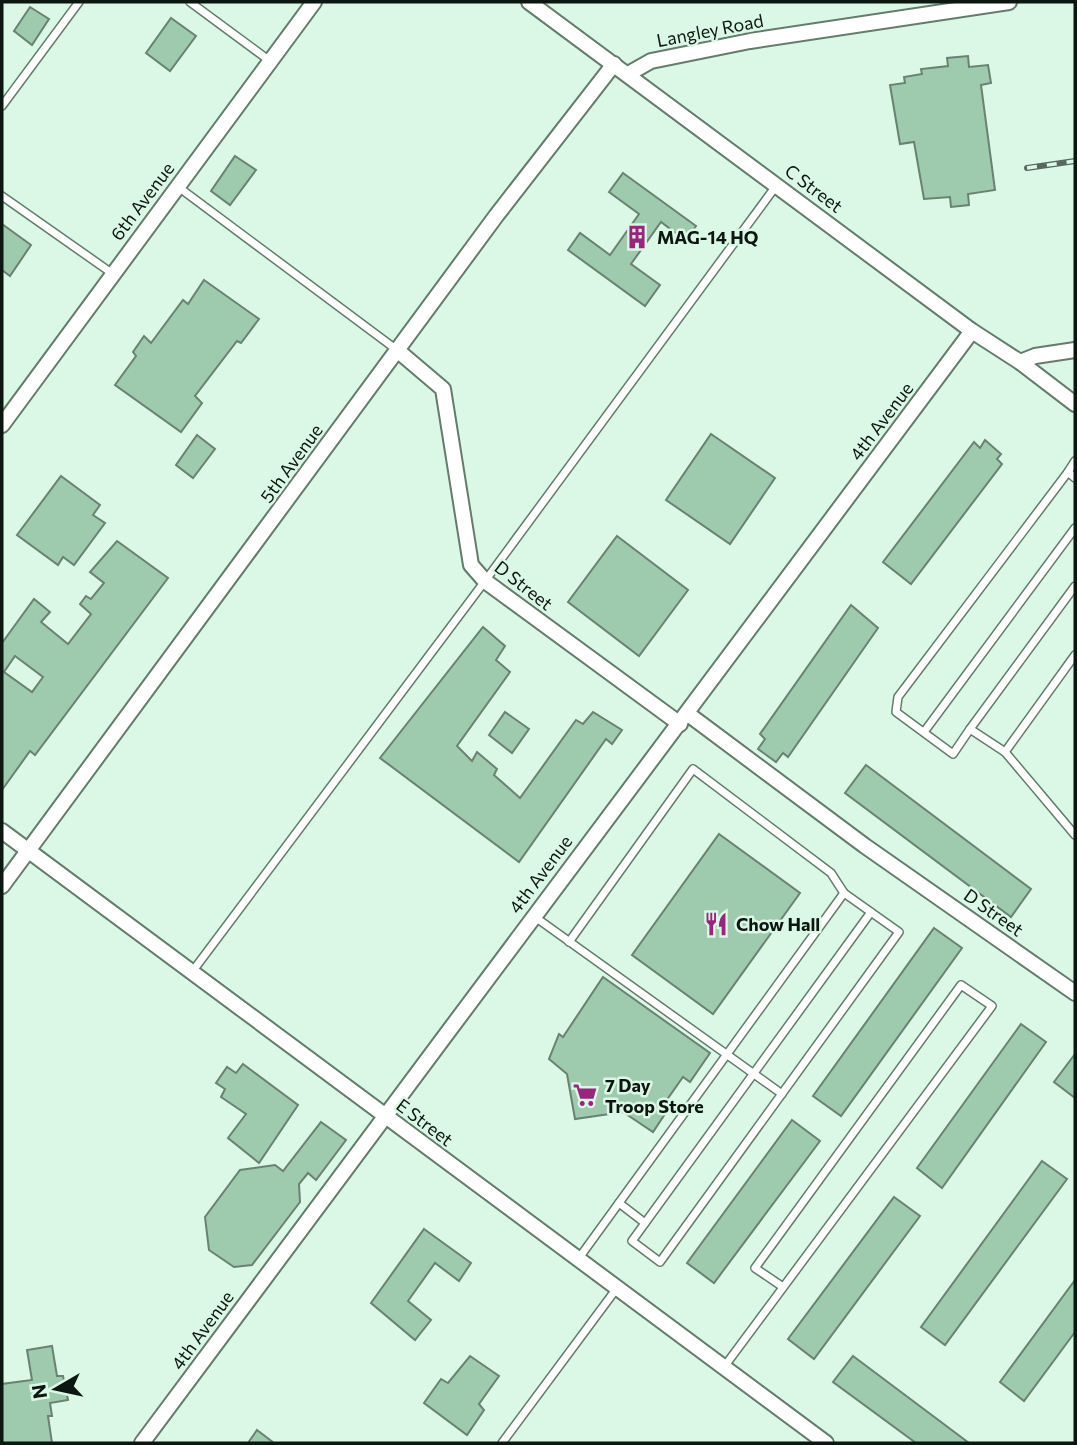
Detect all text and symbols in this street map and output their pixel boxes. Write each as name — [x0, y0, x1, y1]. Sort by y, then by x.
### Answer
street label: Langley Road — [655, 9, 765, 51]
street label: 6th Avenue — [106, 158, 178, 244]
street label: C Street — [781, 159, 847, 217]
building icon: MAG-14 HQ — [623, 223, 651, 251]
place label: MAG-14 HQ — [657, 226, 758, 248]
street label: 4th Avenue — [845, 378, 917, 464]
street label: 5th Avenue — [255, 420, 327, 506]
street label: D Street — [491, 556, 557, 614]
street label: 4th Avenue — [504, 831, 576, 917]
street label: D Street — [960, 884, 1028, 940]
restaurant icon: Chow Hall — [702, 910, 730, 938]
place label: Chow Hall — [736, 913, 820, 935]
place label: 7 Day Troop Store — [605, 1074, 704, 1117]
supermarket icon: 7 Day Troop Store — [571, 1081, 599, 1109]
street label: E Street — [392, 1094, 458, 1150]
street label: 4th Avenue — [166, 1286, 238, 1374]
north arrow — [21, 1354, 91, 1424]
text: N — [26, 1383, 51, 1401]

